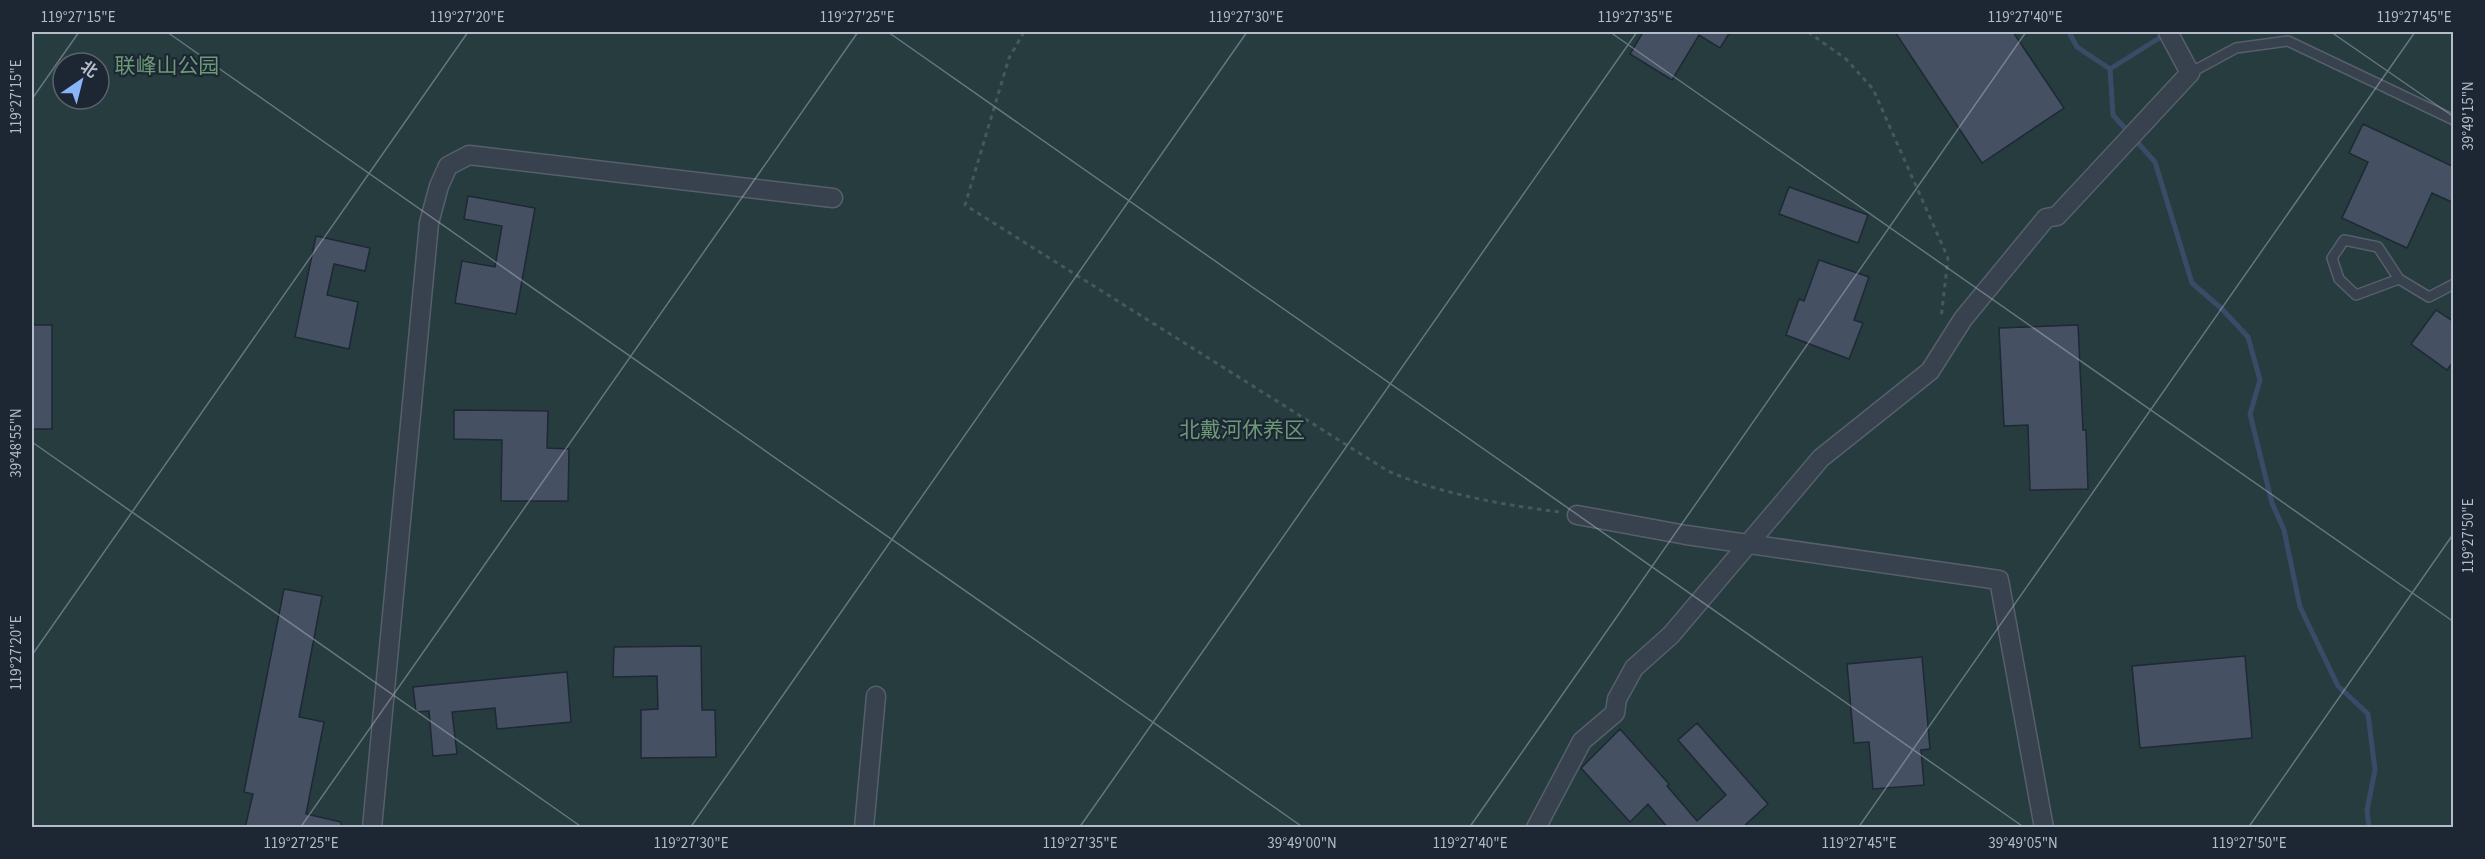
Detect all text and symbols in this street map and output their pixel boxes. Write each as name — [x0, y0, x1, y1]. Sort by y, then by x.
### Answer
text: 119°27'15"E — [40, 7, 116, 28]
text: 119°27'20"E — [429, 7, 505, 28]
text: 119°27'25"E — [819, 7, 895, 28]
text: 119°27'30"E — [1208, 7, 1284, 28]
text: 119°27'35"E — [1597, 7, 1673, 28]
text: 119°27'40"E — [1987, 7, 2063, 28]
text: 119°27'45"E — [2376, 7, 2452, 28]
north arrow — [51, 51, 111, 111]
park label: 联峰山公园 — [115, 51, 220, 81]
text: 北 — [76, 56, 102, 83]
text: 119°27'15"E — [6, 59, 27, 135]
text: 39°49'15"N — [2458, 81, 2479, 151]
text: 39°48'55"N — [6, 408, 27, 478]
park label: 北戴河休养区 — [1179, 415, 1305, 445]
text: 119°27'50"E — [2458, 498, 2479, 574]
text: 119°27'20"E — [6, 615, 27, 691]
text: 119°27'25"E — [263, 833, 339, 854]
text: 119°27'30"E — [653, 833, 729, 854]
text: 119°27'35"E — [1042, 833, 1118, 854]
text: 39°49'00"N — [1267, 833, 1337, 854]
text: 119°27'40"E — [1432, 833, 1508, 854]
text: 119°27'45"E — [1821, 833, 1897, 854]
text: 39°49'05"N — [1988, 833, 2058, 854]
text: 119°27'50"E — [2211, 833, 2287, 854]

